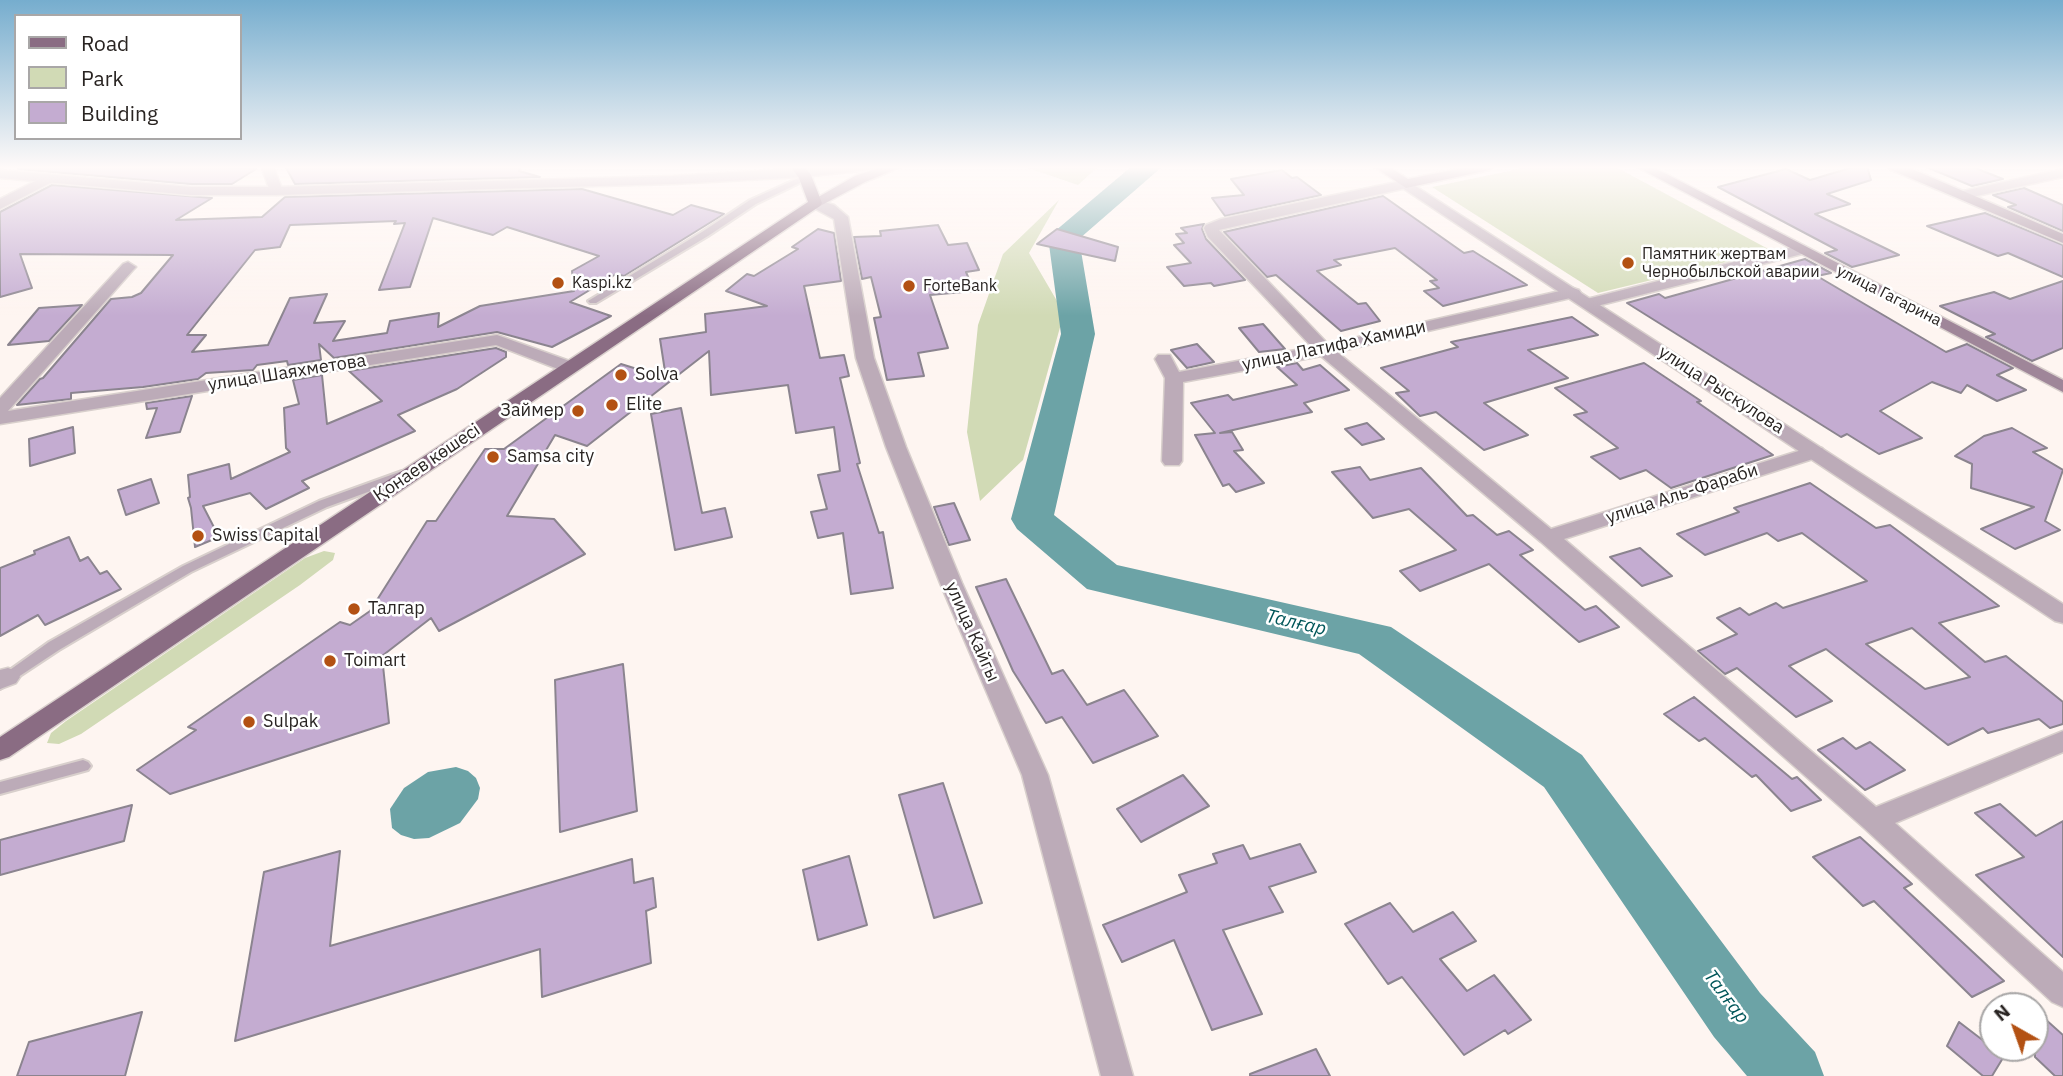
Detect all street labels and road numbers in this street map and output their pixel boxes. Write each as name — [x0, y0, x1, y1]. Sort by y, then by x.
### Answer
street label: улица Гагарина — [1833, 261, 1945, 331]
street label: улица Латифа Хамиди — [1240, 316, 1428, 376]
street label: улица Рыскулова — [1654, 341, 1788, 439]
street label: улица Шаяхметова — [206, 350, 368, 396]
street label: Қонаев көшесі — [370, 419, 484, 507]
street label: улица Аль-Фараби — [1603, 459, 1761, 529]
street label: улица Кайгы — [940, 579, 1004, 685]

